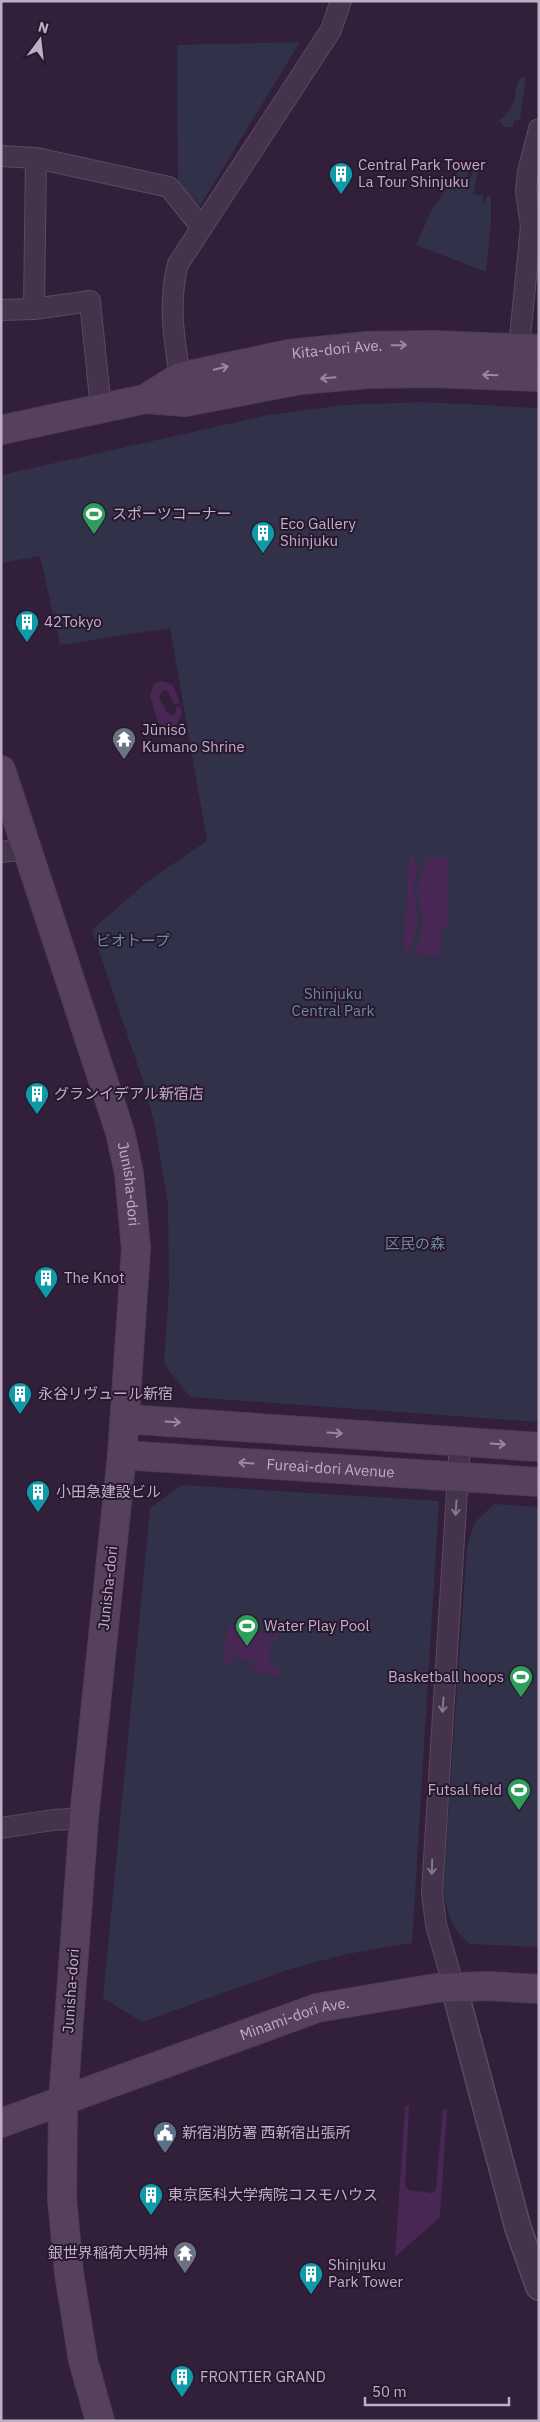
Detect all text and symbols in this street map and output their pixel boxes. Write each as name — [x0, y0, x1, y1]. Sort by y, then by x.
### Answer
north arrow — [15, 15, 65, 65]
text: N — [36, 17, 51, 37]
place label: Central Park Tower La Tour Shinjuku — [358, 155, 486, 191]
building icon: Central Park Tower La Tour Shinjuku — [328, 161, 354, 195]
street label: Kita-dori Ave. — [291, 336, 383, 363]
one-way arrow — [391, 341, 407, 350]
one-way arrow — [213, 363, 229, 372]
one-way arrow — [482, 370, 498, 380]
one-way arrow — [320, 373, 336, 382]
sports icon: スポーツコーナー — [81, 501, 107, 535]
place label: スポーツコーナー — [112, 504, 232, 523]
place label: Eco Gallery Shinjuku — [280, 514, 356, 550]
building icon: Eco Gallery Shinjuku — [250, 520, 276, 554]
building icon: 42Tokyo — [14, 609, 40, 643]
place label: 42Tokyo — [44, 612, 102, 631]
place label: Jūnisō Kumano Shrine — [142, 720, 245, 756]
temple icon: Jūnisō Kumano Shrine — [111, 726, 137, 760]
park label: ビオトープ — [96, 931, 170, 950]
park label: Shinjuku Central Park — [292, 984, 374, 1020]
building icon: グランイデアル新宿店 — [24, 1081, 50, 1115]
place label: グランイデアル新宿店 — [54, 1084, 204, 1103]
street label: Junisha-dori — [113, 1140, 144, 1227]
park label: 区民の森 — [385, 1234, 445, 1253]
building icon: The Knot — [33, 1265, 59, 1299]
place label: The Knot — [64, 1268, 124, 1287]
building icon: 永谷リヴュール新宿 — [7, 1381, 33, 1415]
place label: 永谷リヴュール新宿 — [38, 1384, 173, 1403]
one-way arrow — [165, 1418, 181, 1427]
one-way arrow — [327, 1429, 343, 1438]
one-way arrow — [489, 1439, 505, 1449]
street label: Fureai-dori Avenue — [266, 1454, 395, 1482]
one-way arrow — [238, 1458, 254, 1467]
building icon: 小田急建設ビル — [25, 1479, 51, 1513]
place label: 小田急建設ビル — [56, 1482, 161, 1501]
one-way arrow — [451, 1499, 461, 1515]
street label: Junisha-dori — [94, 1545, 121, 1631]
sports icon: Water Play Pool — [234, 1613, 260, 1647]
place label: Water Play Pool — [264, 1616, 370, 1635]
sports icon: Basketball hoops — [508, 1664, 534, 1698]
place label: Basketball hoops — [388, 1667, 504, 1686]
one-way arrow — [438, 1696, 448, 1712]
sports icon: Futsal field — [506, 1777, 532, 1811]
place label: Futsal field — [428, 1780, 502, 1799]
one-way arrow — [428, 1859, 437, 1875]
street label: Junisha-dori — [58, 1948, 83, 2034]
street label: Minami-dori Ave. — [237, 1993, 351, 2044]
public building icon: 新宿消防署 西新宿出張所 — [152, 2120, 178, 2154]
place label: 新宿消防署 西新宿出張所 — [182, 2123, 351, 2142]
building icon: 東京医科大学病院コスモハウス — [138, 2182, 164, 2216]
place label: 東京医科大学病院コスモハウス — [168, 2185, 378, 2204]
temple icon: 銀世界稲荷大明神 — [172, 2240, 198, 2274]
place label: 銀世界稲荷大明神 — [48, 2243, 168, 2262]
place label: Shinjuku Park Tower — [328, 2255, 404, 2291]
building icon: Shinjuku Park Tower — [298, 2261, 324, 2295]
building icon: FRONTIER GRAND — [169, 2364, 195, 2398]
place label: FRONTIER GRAND — [200, 2367, 326, 2386]
scale bar — [365, 2374, 509, 2406]
text: 50 m — [372, 2382, 407, 2401]

